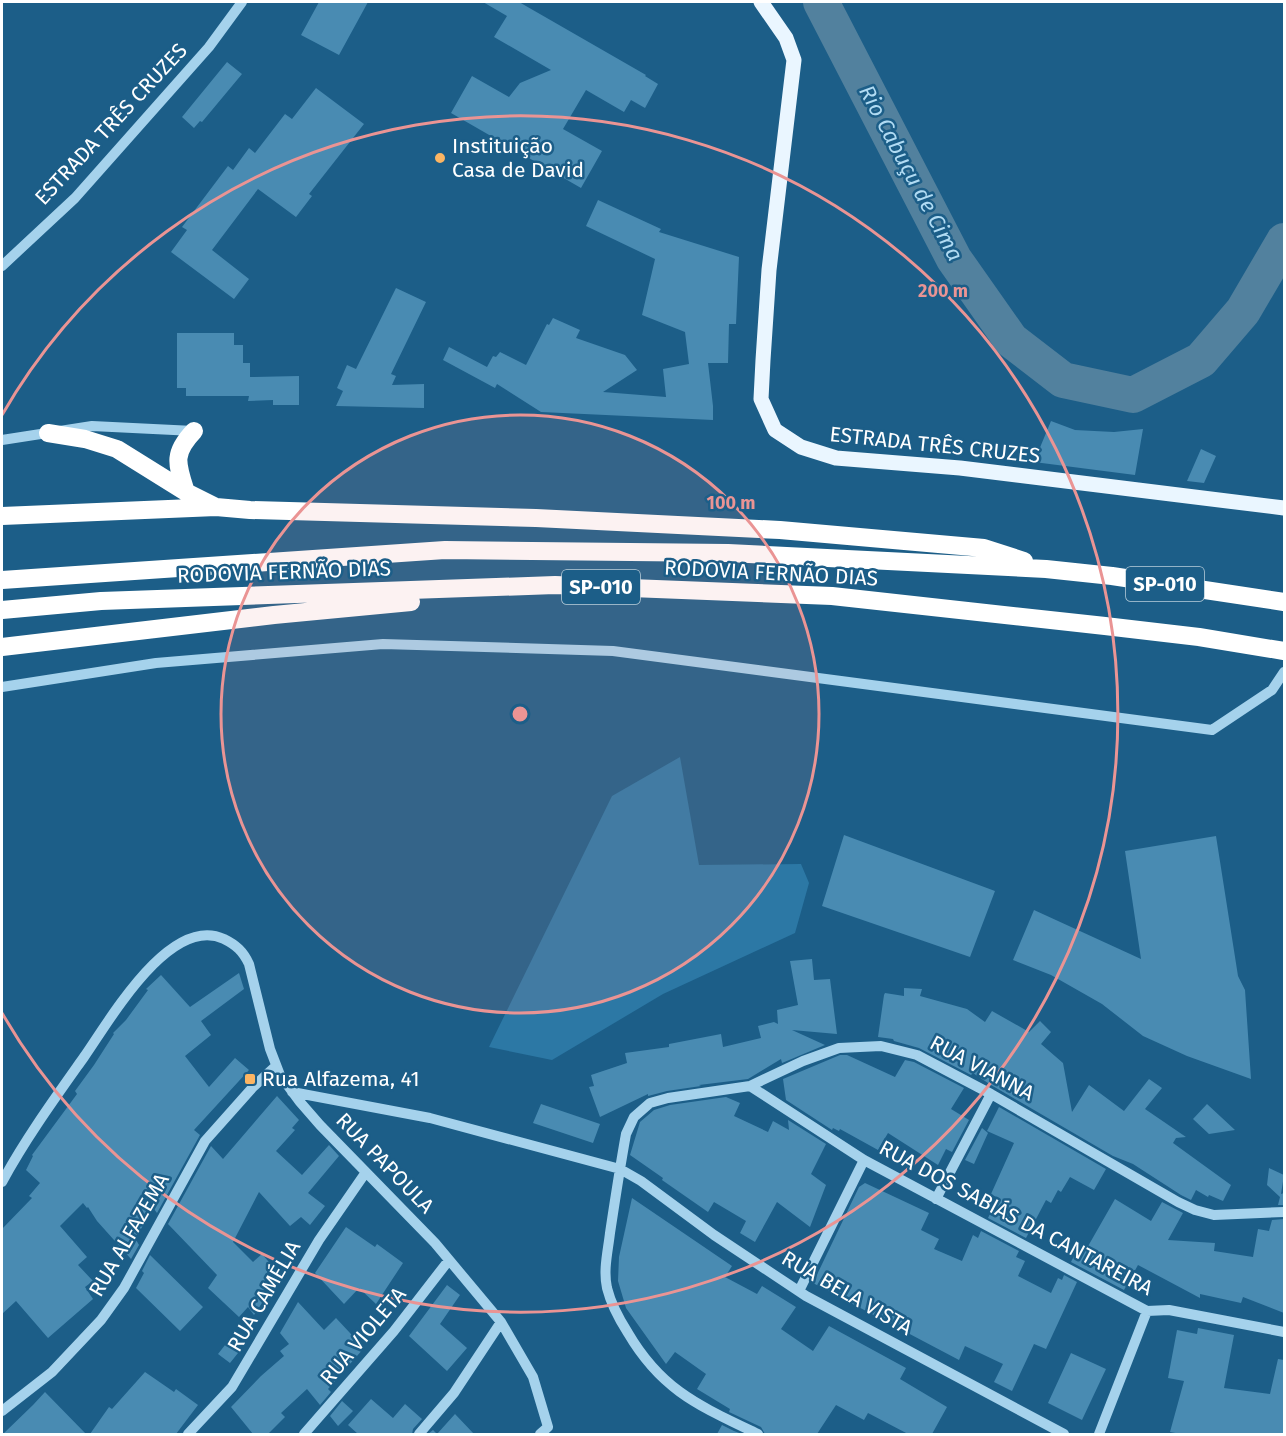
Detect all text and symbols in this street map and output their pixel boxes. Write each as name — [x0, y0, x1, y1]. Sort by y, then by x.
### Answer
street label: ESTRADA TRÊS CRUZES — [29, 38, 193, 210]
water label: Rio Cabuçu de Cima — [853, 80, 969, 266]
place label: Instituição Casa de David — [452, 133, 584, 183]
marker: Instituição Casa de David — [433, 151, 447, 165]
text: 200 m — [918, 280, 968, 302]
street label: ESTRADA TRÊS CRUZES — [828, 421, 1042, 469]
text: 100 m — [707, 492, 755, 514]
street label: RODOVIA FERNÃO DIAS — [663, 554, 879, 592]
street label: RODOVIA FERNÃO DIAS — [177, 555, 391, 589]
road number: SP-010 — [1126, 567, 1204, 601]
road number: SP-010 — [562, 570, 640, 604]
centre of rings — [510, 704, 530, 724]
street label: RUA VIANNA — [925, 1030, 1039, 1106]
place label: Rua Alfazema, 41 — [262, 1066, 420, 1092]
marker: Rua Alfazema, 41 — [243, 1072, 257, 1086]
street label: RUA PAPOULA — [331, 1107, 439, 1219]
street label: RUA DOS SABIÁS DA CANTAREIRA — [875, 1135, 1157, 1301]
street label: RUA ALFAZEMA — [83, 1169, 175, 1301]
street label: RUA CAMÉLIA — [222, 1236, 306, 1356]
street label: RUA BELA VISTA — [777, 1245, 917, 1341]
street label: RUA VIOLETA — [315, 1282, 411, 1390]

